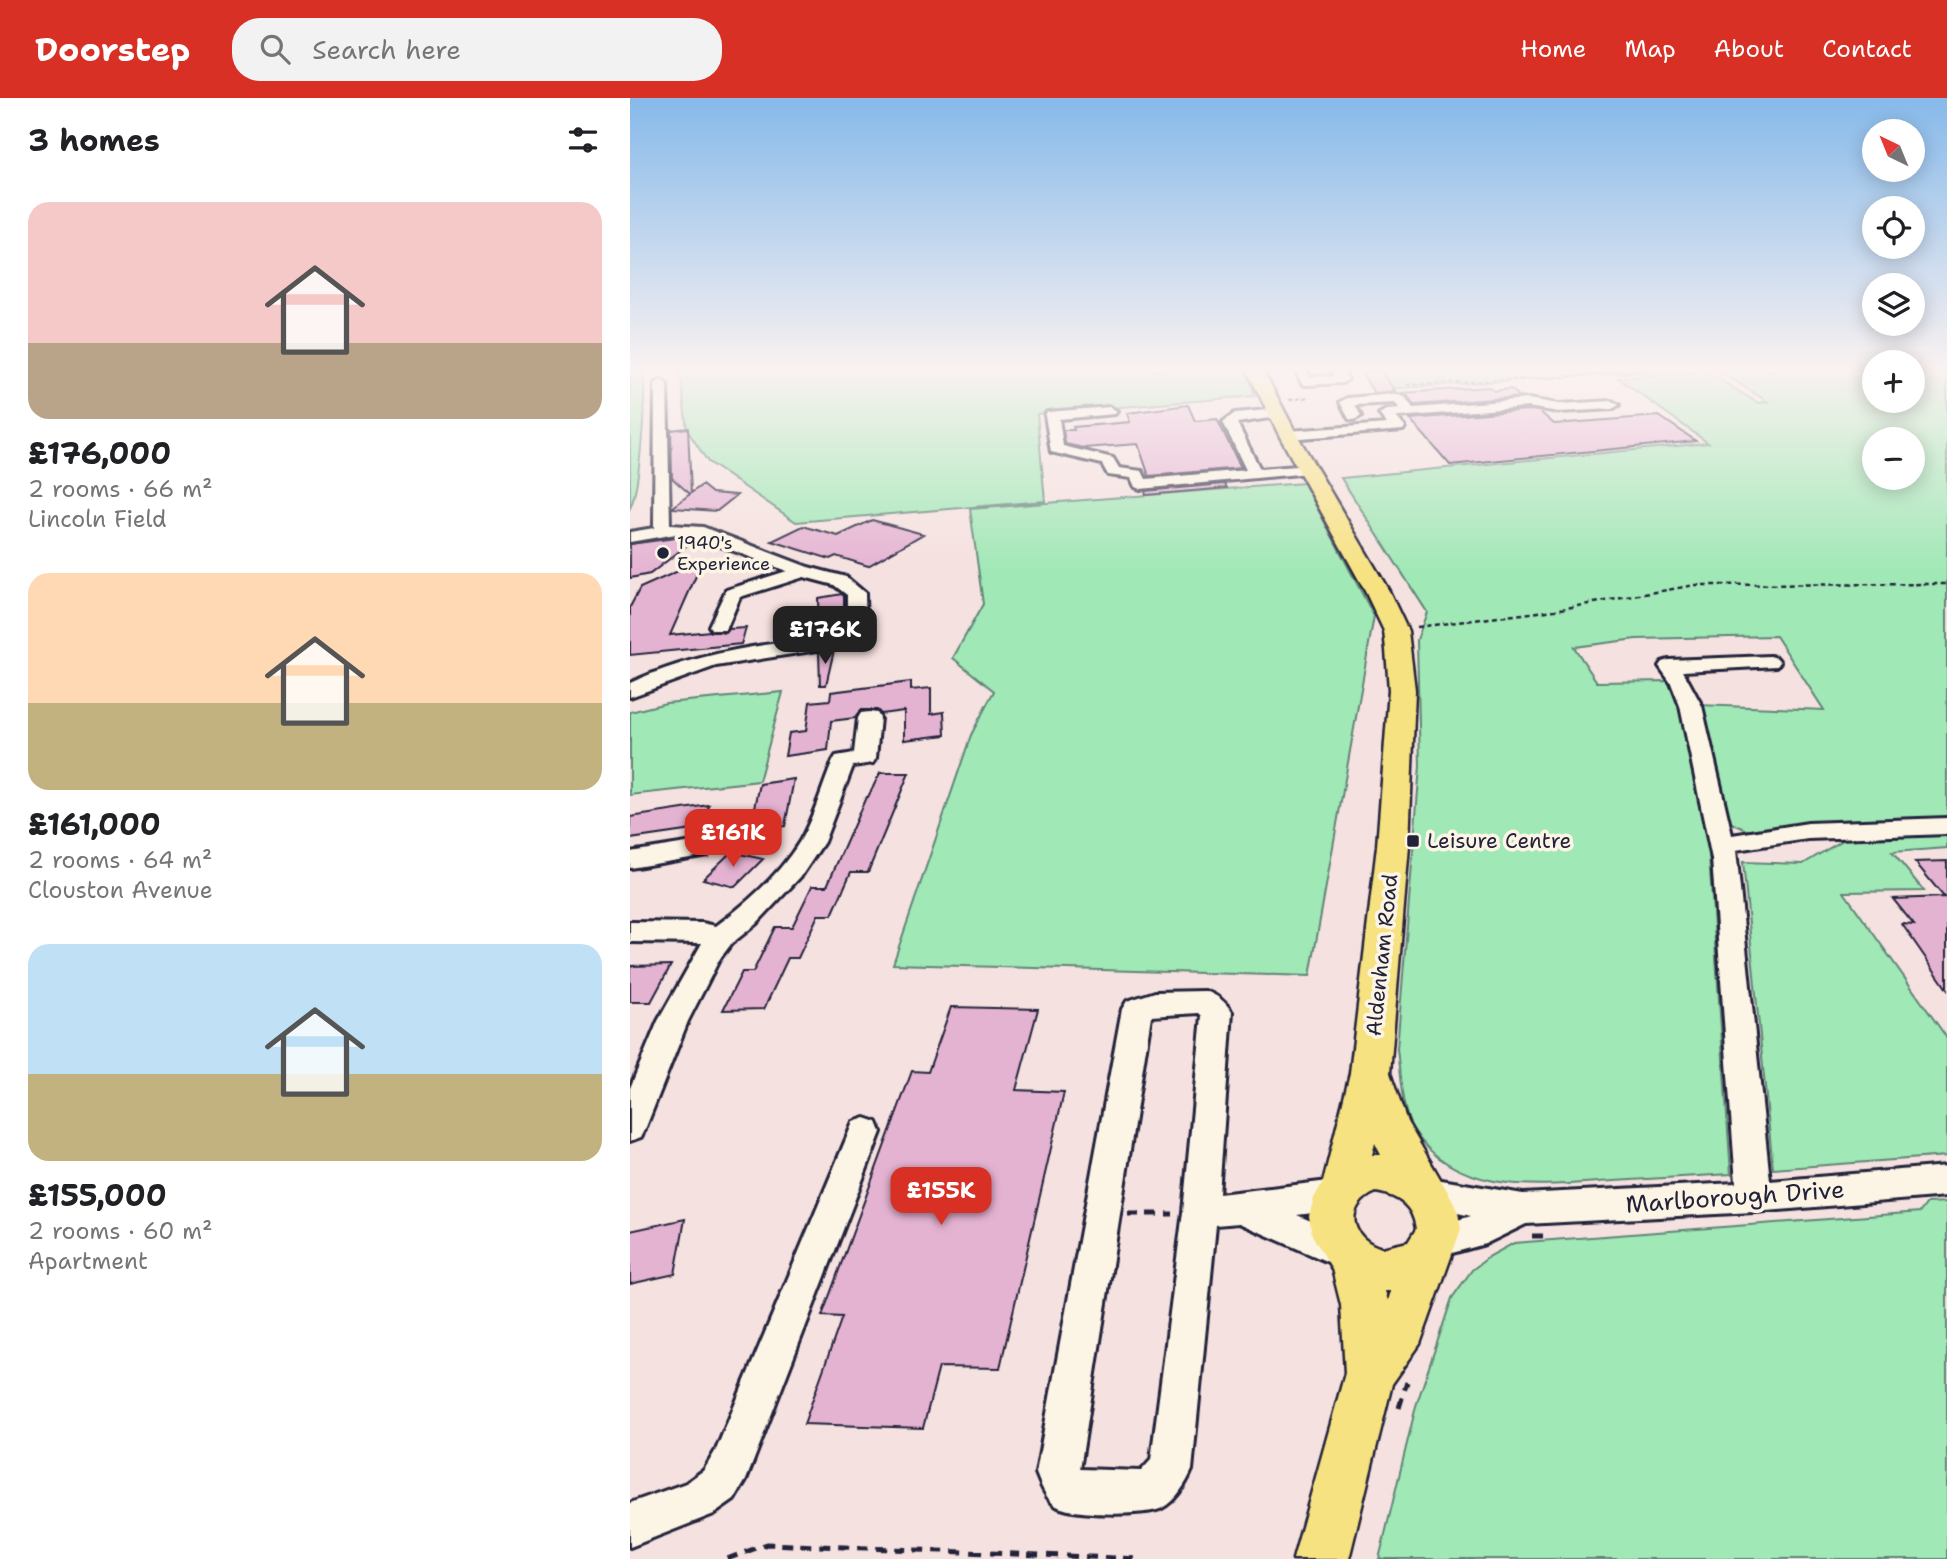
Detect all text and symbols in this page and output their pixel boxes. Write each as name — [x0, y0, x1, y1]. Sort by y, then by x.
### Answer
search box — [232, 18, 722, 81]
text: Doorstep — [35, 27, 190, 72]
icon: search — [256, 30, 294, 68]
text: Search here — [312, 32, 461, 67]
text: Home — [1520, 33, 1586, 65]
text: Map — [1624, 33, 1676, 65]
text: About — [1714, 33, 1784, 65]
text: Contact — [1822, 33, 1912, 65]
north arrow — [1862, 119, 1925, 182]
map controls — [1862, 119, 1925, 490]
text: 3 homes — [28, 120, 160, 161]
icon: filters — [564, 121, 602, 159]
button: locate — [1862, 196, 1925, 259]
icon: home — [252, 247, 378, 373]
button: layers — [1862, 273, 1925, 336]
button: + — [1862, 350, 1925, 413]
button: − — [1862, 427, 1925, 490]
text: £176,000 — [28, 433, 171, 474]
text: 2 rooms · 66 m² — [28, 474, 213, 504]
text: Lincoln Field — [28, 504, 167, 534]
place label: 1940's Experience — [677, 531, 770, 576]
marker: 1940's Experience — [655, 545, 671, 561]
pin: £176K — [776, 606, 874, 666]
text: £176K — [789, 614, 861, 644]
icon: home — [252, 618, 378, 744]
text: £161,000 — [28, 804, 161, 845]
pin: £161K — [684, 810, 782, 869]
text: £161K — [701, 817, 765, 847]
place label: Leisure Centre — [1427, 827, 1571, 855]
marker: Leisure Centre — [1405, 833, 1421, 849]
text: 2 rooms · 64 m² — [28, 845, 212, 875]
street label: Aldenham Road — [1360, 873, 1404, 1037]
text: Clouston Avenue — [28, 875, 213, 905]
icon: home — [252, 989, 378, 1115]
pin: £155K — [892, 1168, 990, 1227]
street label: Marlborough Drive — [1624, 1173, 1846, 1221]
text: £155,000 — [28, 1175, 167, 1216]
text: £155K — [906, 1175, 976, 1205]
text: 2 rooms · 60 m² — [28, 1216, 213, 1246]
text: Apartment — [28, 1246, 148, 1276]

